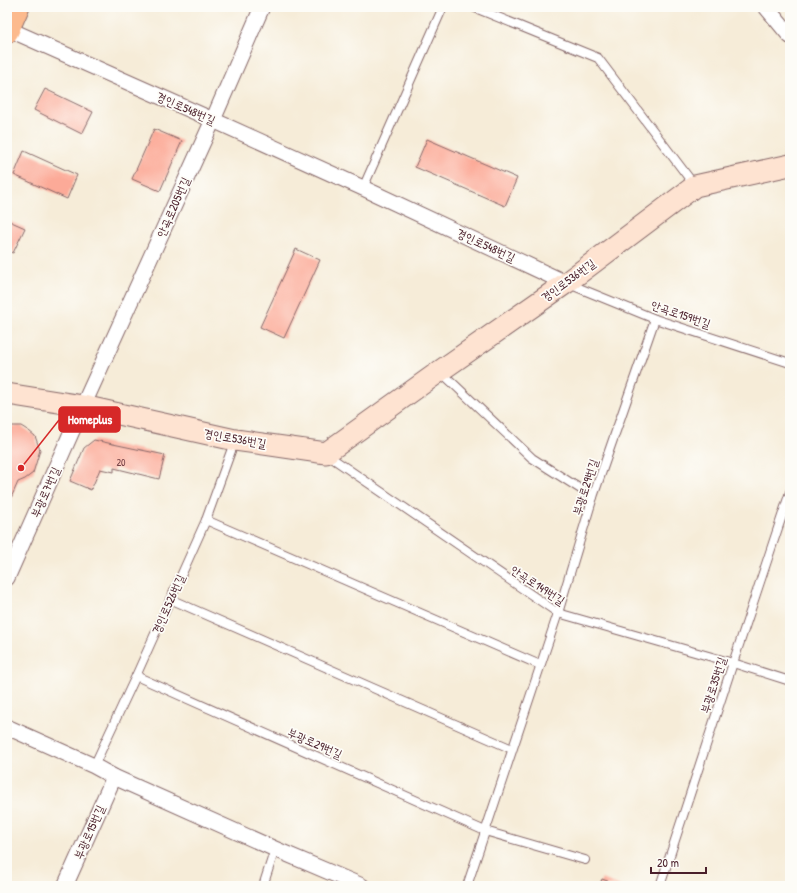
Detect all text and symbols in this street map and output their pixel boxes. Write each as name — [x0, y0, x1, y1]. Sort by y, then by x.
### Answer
street label: 경인로548번길 — [154, 87, 219, 129]
street label: 안곡로205번길 — [152, 174, 194, 240]
street label: 경인로548번길 — [454, 224, 518, 266]
street label: 경인로536번길 — [537, 254, 599, 306]
street label: 안곡로159번길 — [649, 296, 713, 332]
callout: Homeplus — [59, 407, 120, 432]
text: Homeplus — [68, 410, 112, 429]
street label: 경인로536번길 — [202, 424, 268, 452]
house number: 20 — [116, 456, 126, 469]
street label: 부광로29번길 — [568, 456, 602, 517]
street label: 부광로7번길 — [26, 463, 64, 520]
street label: 안곡로149번길 — [508, 561, 569, 609]
street label: 경인로526번길 — [147, 571, 189, 637]
street label: 부광로35번길 — [696, 654, 730, 716]
street label: 부광로29번길 — [285, 723, 345, 763]
street label: 부광로15번길 — [69, 802, 109, 862]
scale bar — [651, 849, 706, 875]
text: 20 m — [657, 854, 679, 871]

